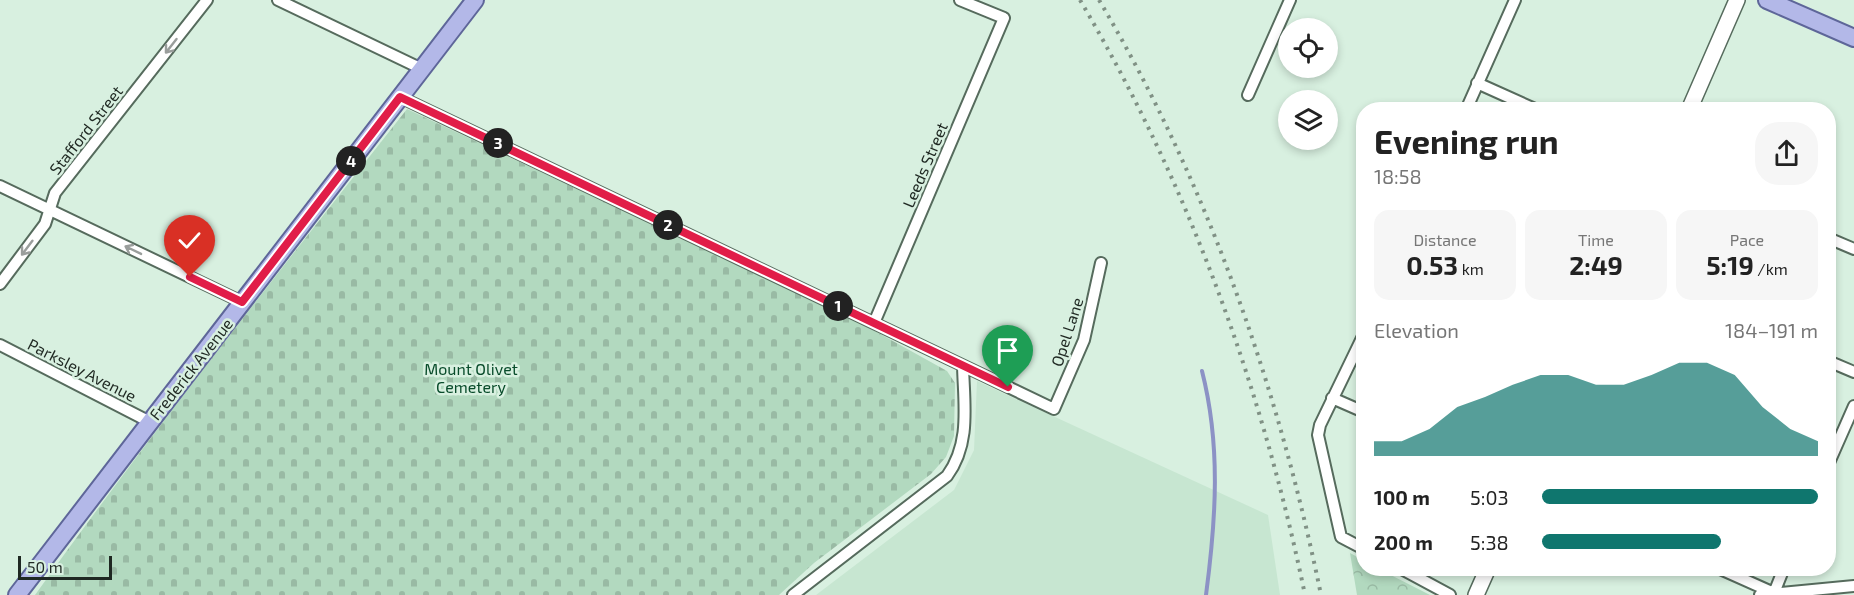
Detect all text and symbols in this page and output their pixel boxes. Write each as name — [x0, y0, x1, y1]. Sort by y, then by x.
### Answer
map controls — [1278, 18, 1338, 150]
button: locate — [1278, 18, 1338, 78]
one-way arrow — [164, 38, 177, 54]
street label: Stafford Street — [45, 81, 126, 178]
button: layers — [1278, 90, 1338, 150]
street label: Leeds Street — [898, 119, 951, 210]
text: Evening run — [1374, 121, 1559, 161]
button: share — [1755, 122, 1818, 185]
pin: 3 — [483, 128, 513, 158]
text: 3 — [493, 133, 503, 152]
pin: 4 — [336, 146, 366, 176]
text: 4 — [346, 151, 356, 170]
text: 18:58 — [1374, 164, 1422, 188]
pin: 2 — [653, 210, 683, 240]
pin — [164, 215, 215, 277]
text: 2 — [663, 215, 673, 234]
icon: check — [173, 224, 206, 257]
text: Distance — [1413, 230, 1477, 249]
text: Time — [1578, 230, 1614, 249]
text: Pace — [1730, 230, 1764, 249]
one-way arrow — [21, 240, 34, 256]
one-way arrow — [124, 243, 142, 255]
text: 0.53 — [1406, 249, 1458, 280]
text: 2:49 — [1569, 249, 1623, 280]
text: 5:19 — [1706, 249, 1754, 280]
text: km — [1458, 259, 1484, 278]
text: /km — [1754, 259, 1788, 278]
pin: 1 — [823, 291, 853, 321]
street label: Opel Lane — [1046, 295, 1087, 369]
text: 1 — [835, 296, 841, 315]
street label: Frederick Avenue — [145, 314, 236, 423]
text: Elevation — [1374, 318, 1459, 342]
text: 184–191 m — [1725, 318, 1818, 342]
pin — [982, 325, 1033, 387]
street label: Parksley Avenue — [25, 334, 140, 405]
icon: arrive — [991, 334, 1024, 367]
park label: Mount Olivet Cemetery — [424, 359, 518, 396]
text: 100 m — [1374, 485, 1430, 509]
text: 5:03 — [1470, 485, 1509, 509]
text: 200 m — [1374, 530, 1433, 554]
text: 5:38 — [1470, 530, 1509, 554]
scale bar — [18, 553, 112, 580]
text: 50 m — [27, 557, 63, 576]

